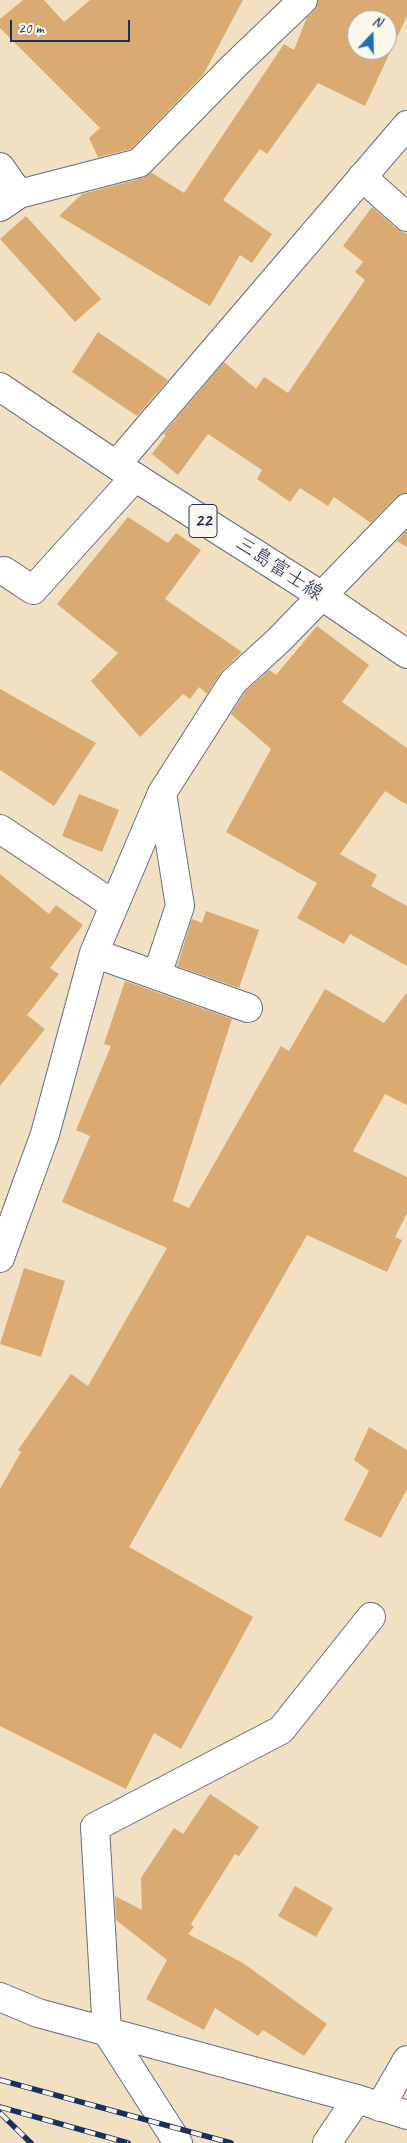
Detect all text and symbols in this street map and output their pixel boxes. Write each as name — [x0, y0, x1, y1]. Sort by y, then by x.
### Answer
scale bar — [12, 10, 132, 42]
north arrow — [347, 10, 397, 60]
text: N — [370, 12, 384, 31]
text: 20 m — [18, 19, 44, 38]
road number: 22 — [189, 504, 217, 538]
street label: 三島富士線 — [231, 532, 327, 606]

